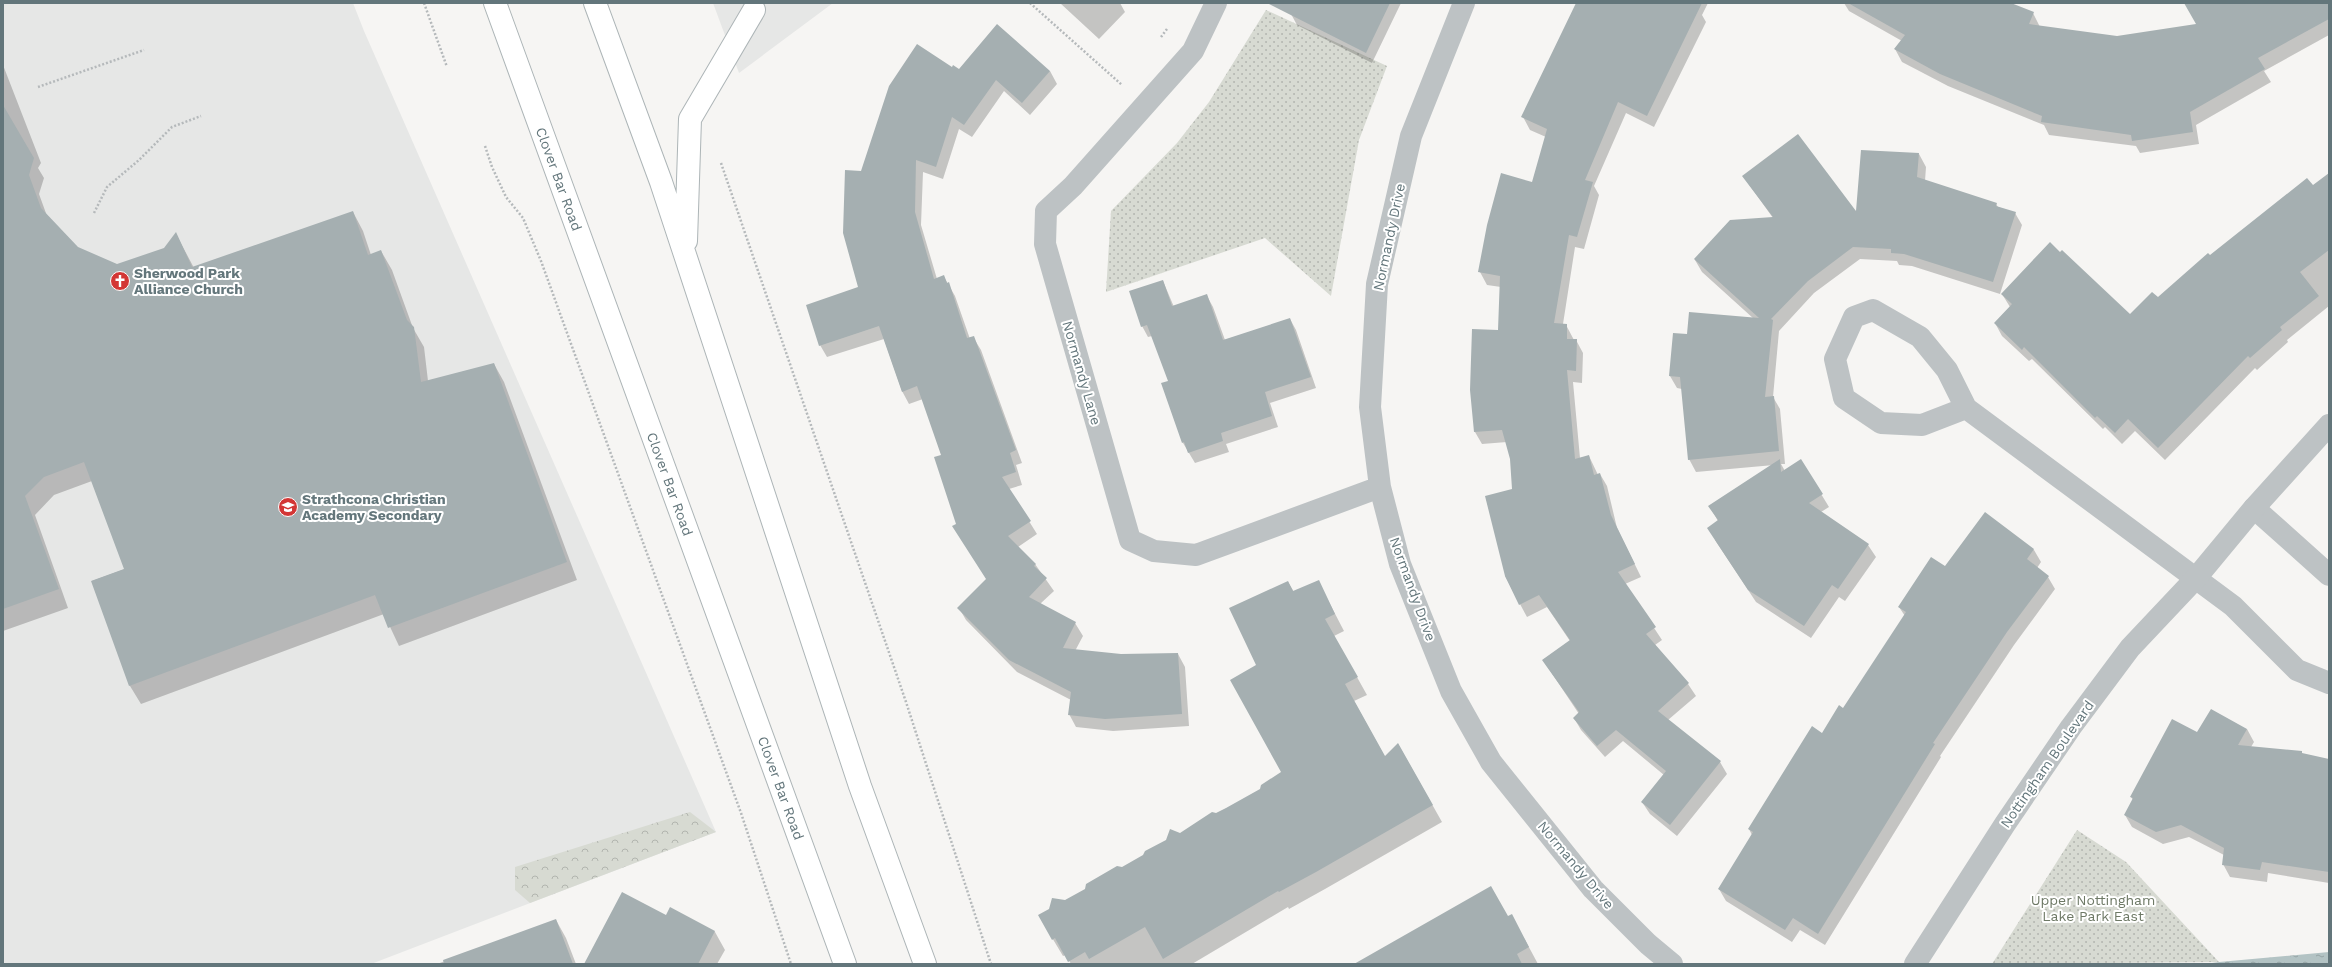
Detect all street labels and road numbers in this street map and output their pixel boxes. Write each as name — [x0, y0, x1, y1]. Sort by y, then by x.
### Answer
street label: Clover Bar Road — [533, 125, 585, 233]
street label: Normandy Drive — [1370, 182, 1408, 292]
street label: Normandy Lane — [1059, 319, 1105, 427]
street label: Clover Bar Road — [644, 430, 696, 538]
street label: Normandy Drive — [1387, 535, 1439, 643]
street label: Nottingham Boulevard — [1997, 697, 2097, 831]
street label: Clover Bar Road — [755, 734, 807, 842]
street label: Normandy Drive — [1535, 818, 1617, 912]

